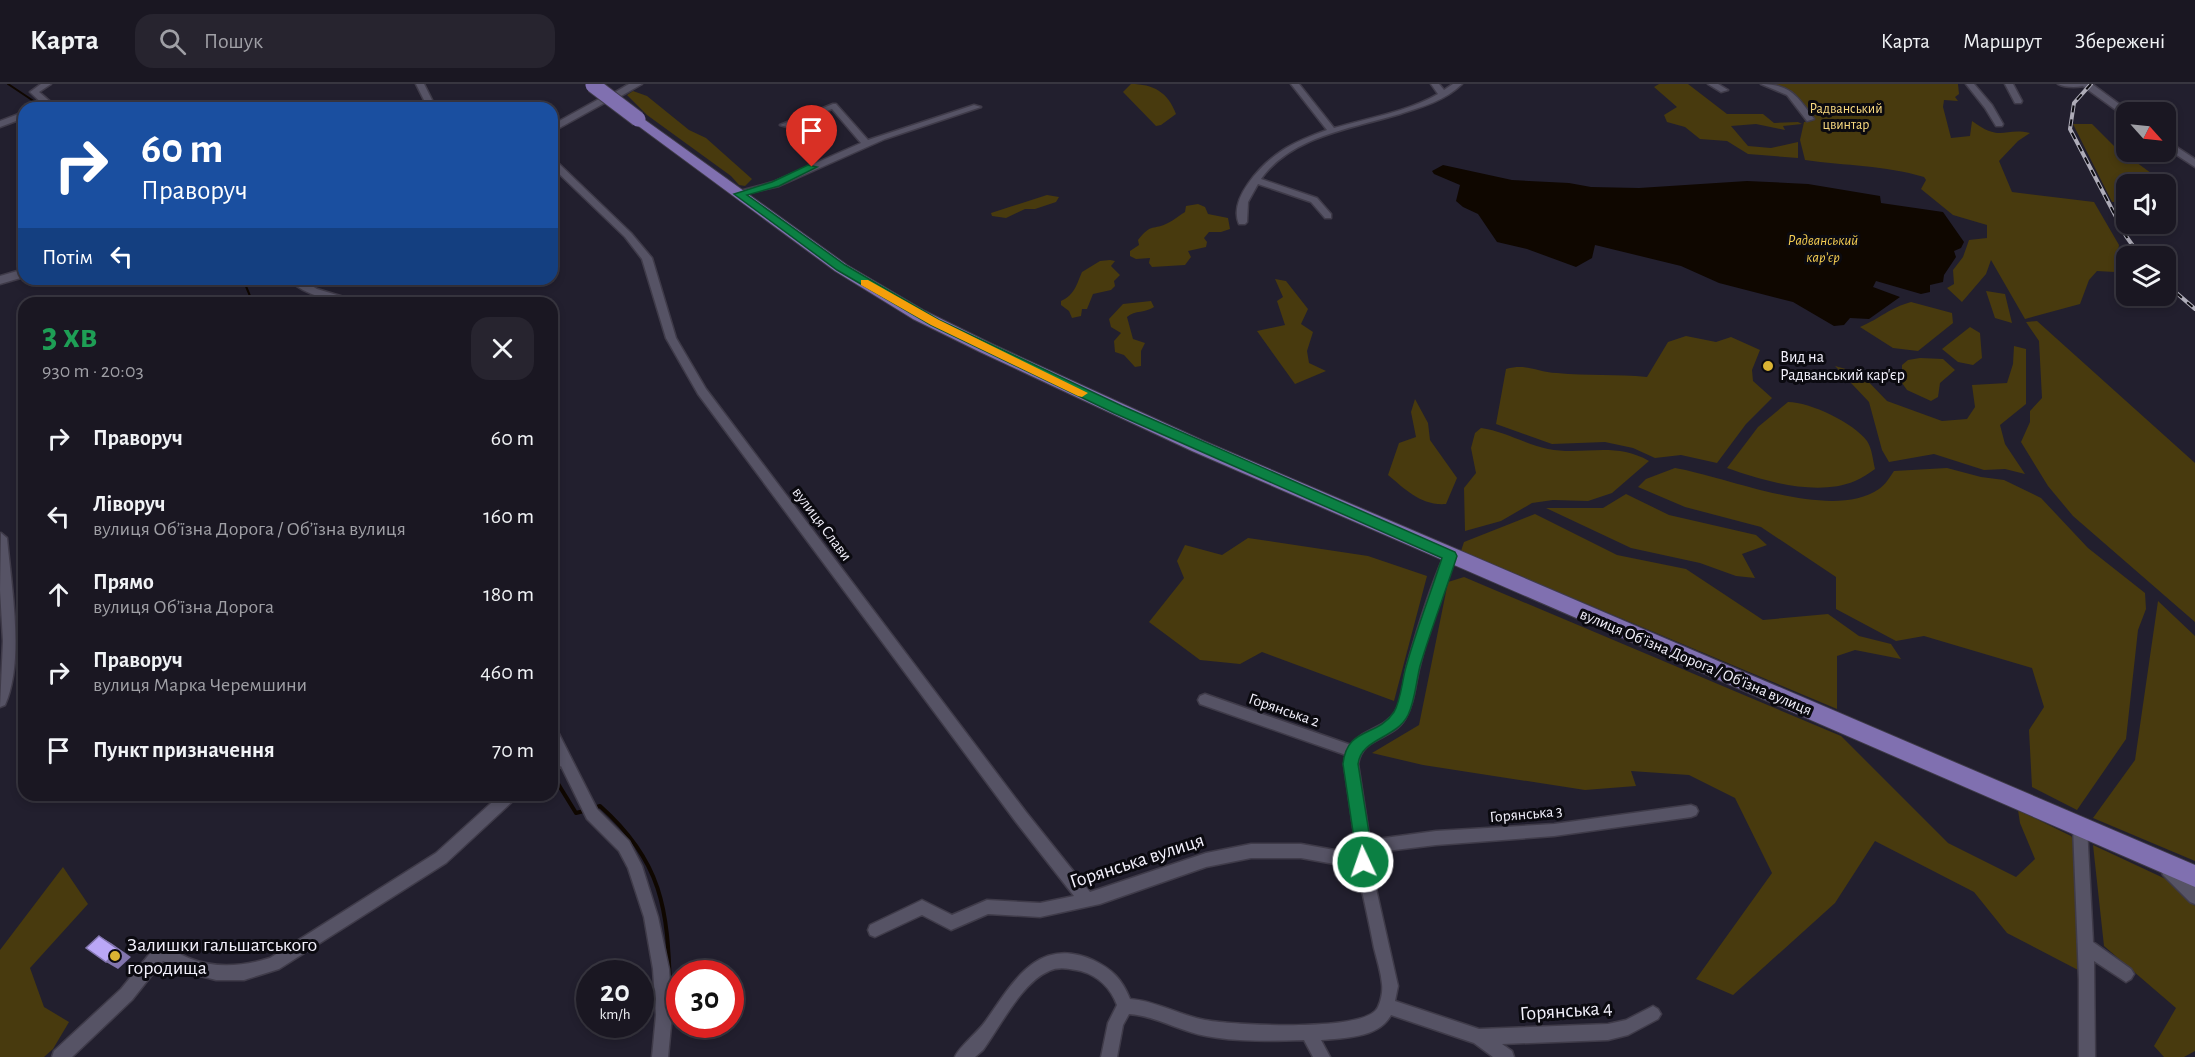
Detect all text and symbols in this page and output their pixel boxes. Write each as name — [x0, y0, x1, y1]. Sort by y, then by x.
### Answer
search box — [135, 14, 555, 68]
icon: search — [156, 25, 189, 58]
text: Карта — [30, 27, 99, 55]
text: Пошук — [204, 30, 263, 52]
text: Карта — [1881, 31, 1930, 52]
text: Маршрут — [1963, 31, 2042, 52]
text: Збережені — [2075, 31, 2165, 52]
park label: Радванський цвинтар — [1809, 102, 1883, 132]
north arrow — [2116, 102, 2176, 162]
map controls — [2116, 102, 2176, 306]
pin — [786, 105, 837, 167]
icon: arrive — [795, 114, 828, 147]
icon: right — [42, 126, 120, 204]
text: 60 m — [141, 128, 223, 170]
button: sound — [2116, 174, 2176, 234]
text: Праворуч — [141, 177, 248, 204]
water label: Радванський карʼєр — [1788, 233, 1858, 265]
icon: left — [105, 240, 138, 273]
text: Потім — [42, 246, 93, 268]
button: layers — [2116, 246, 2176, 306]
button: close — [471, 317, 534, 380]
text: 3 хв — [42, 318, 97, 354]
place label: Вид на Радванський кар'єр — [1780, 349, 1905, 383]
marker: Вид на Радванський кар'єр — [1761, 359, 1775, 373]
text: 930 m · 20:03 — [42, 361, 144, 381]
icon: right — [42, 422, 75, 455]
text: Праворуч — [93, 427, 183, 449]
text: 60 m — [491, 427, 534, 449]
street label: вулиця Слави — [788, 484, 855, 564]
text: Ліворуч — [93, 493, 166, 515]
icon: left — [42, 500, 75, 533]
text: 160 m — [483, 505, 534, 527]
text: вулиця Обʼїзна Дорога / Обʼїзна вулиця — [93, 519, 406, 539]
text: Прямо — [93, 571, 154, 593]
icon: ahead — [42, 578, 75, 611]
text: 180 m — [483, 583, 534, 605]
text: вулиця Обʼїзна Дорога — [93, 597, 274, 617]
street label: вулиця Обʼїзна Дорога / Обʼїзна вулиця — [1577, 606, 1814, 719]
text: Праворуч — [93, 649, 183, 671]
icon: right — [42, 656, 75, 689]
text: 460 m — [480, 661, 534, 683]
text: вулиця Марка Черемшини — [93, 675, 307, 695]
street label: Горянська 2 — [1246, 690, 1322, 730]
icon: arrive — [42, 734, 75, 767]
text: Пункт призначення — [93, 739, 275, 761]
text: 70 m — [492, 739, 534, 761]
street label: Горянська 3 — [1489, 803, 1563, 825]
street label: Горянська вулиця — [1067, 830, 1207, 892]
position arrow — [1331, 830, 1395, 894]
place label: Залишки гальшатського городища — [127, 935, 317, 978]
marker: Залишки гальшатського городища — [108, 949, 122, 963]
speed limit sign: 30 — [666, 960, 744, 1038]
text: 20 — [600, 977, 630, 1007]
street label: Горянська 4 — [1519, 998, 1613, 1024]
text: km/h — [600, 1007, 630, 1022]

